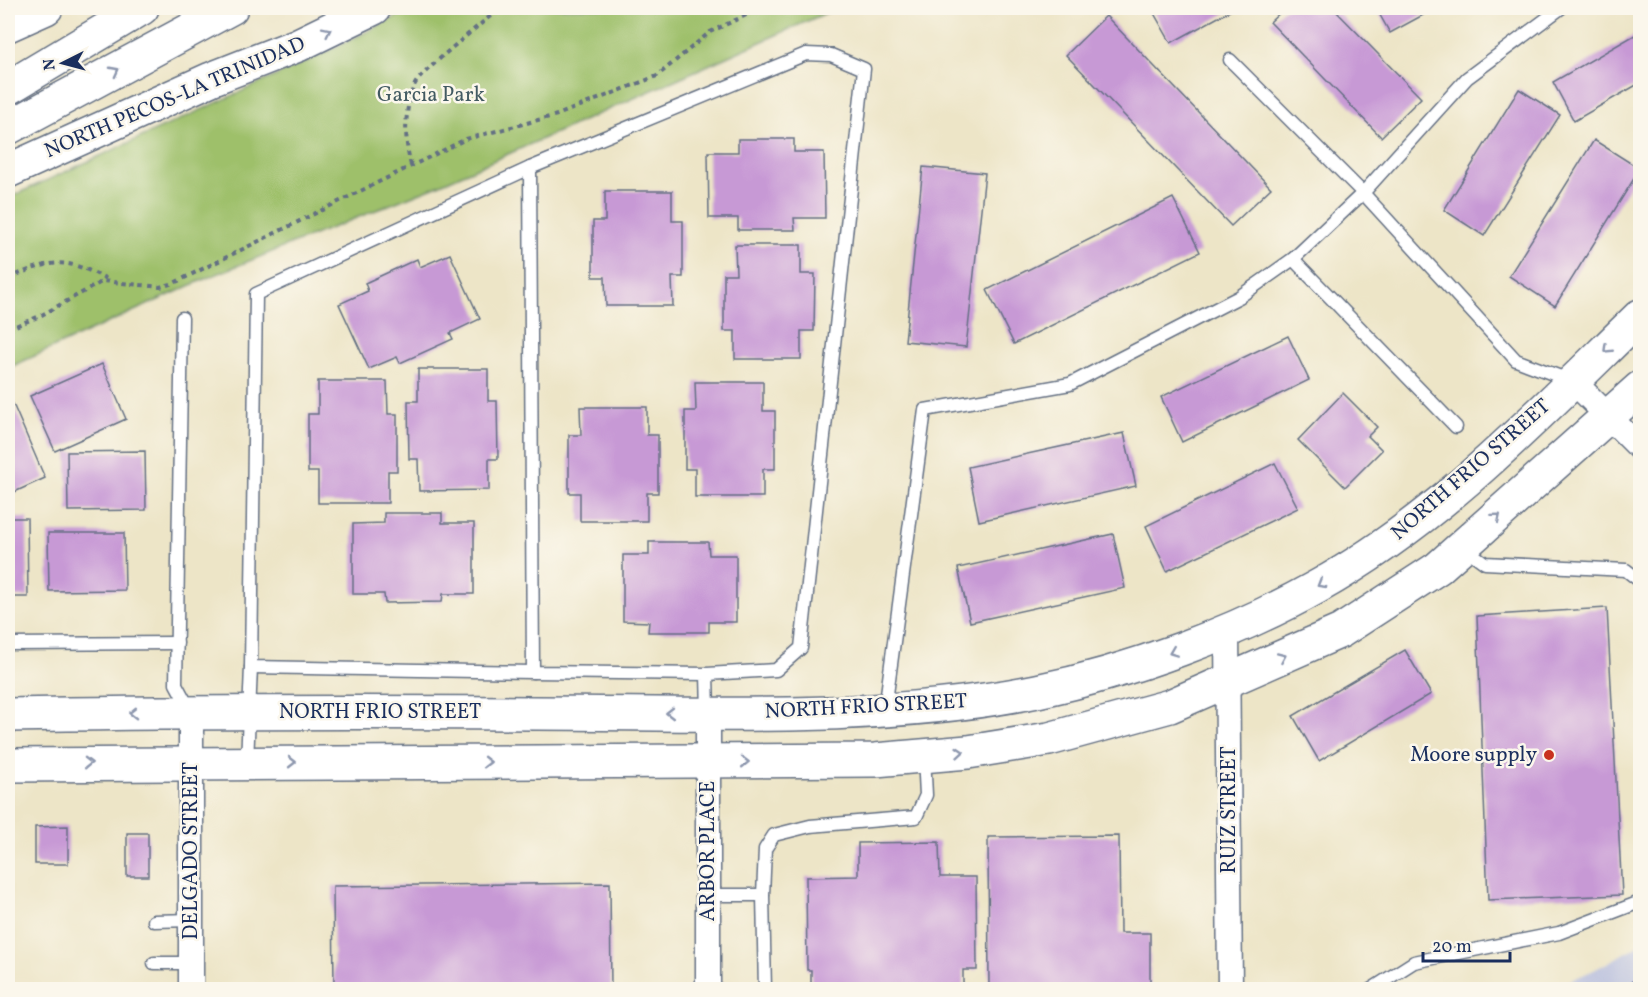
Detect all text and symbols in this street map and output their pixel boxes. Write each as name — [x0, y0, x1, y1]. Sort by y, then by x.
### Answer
one-way arrow — [321, 26, 332, 38]
street label: NORTH PECOS-LA TRINIDAD — [41, 31, 309, 165]
north arrow — [33, 33, 93, 93]
one-way arrow — [108, 67, 119, 78]
park label: Garcia Park — [377, 81, 485, 110]
one-way arrow — [1603, 342, 1613, 353]
street label: NORTH FRIO STREET — [1385, 393, 1557, 547]
one-way arrow — [1490, 513, 1501, 524]
one-way arrow — [1317, 577, 1327, 589]
one-way arrow — [1168, 645, 1179, 657]
one-way arrow — [1276, 652, 1287, 664]
street label: NORTH FRIO STREET — [764, 687, 968, 727]
street label: NORTH FRIO STREET — [279, 698, 481, 727]
one-way arrow — [128, 707, 137, 719]
one-way arrow — [665, 707, 674, 719]
place label: Moore supply — [1410, 741, 1538, 770]
one-way arrow — [956, 746, 965, 759]
street label: RUIZ STREET — [1215, 746, 1244, 874]
marker: Moore supply — [1542, 748, 1556, 762]
one-way arrow — [287, 756, 296, 768]
one-way arrow — [482, 756, 491, 768]
one-way arrow — [740, 756, 749, 768]
one-way arrow — [83, 757, 92, 770]
street label: DELGADO STREET — [177, 762, 206, 940]
street label: ARBOR PLACE — [694, 781, 723, 921]
scale bar — [1423, 925, 1510, 963]
text: 20 m — [1432, 935, 1472, 960]

